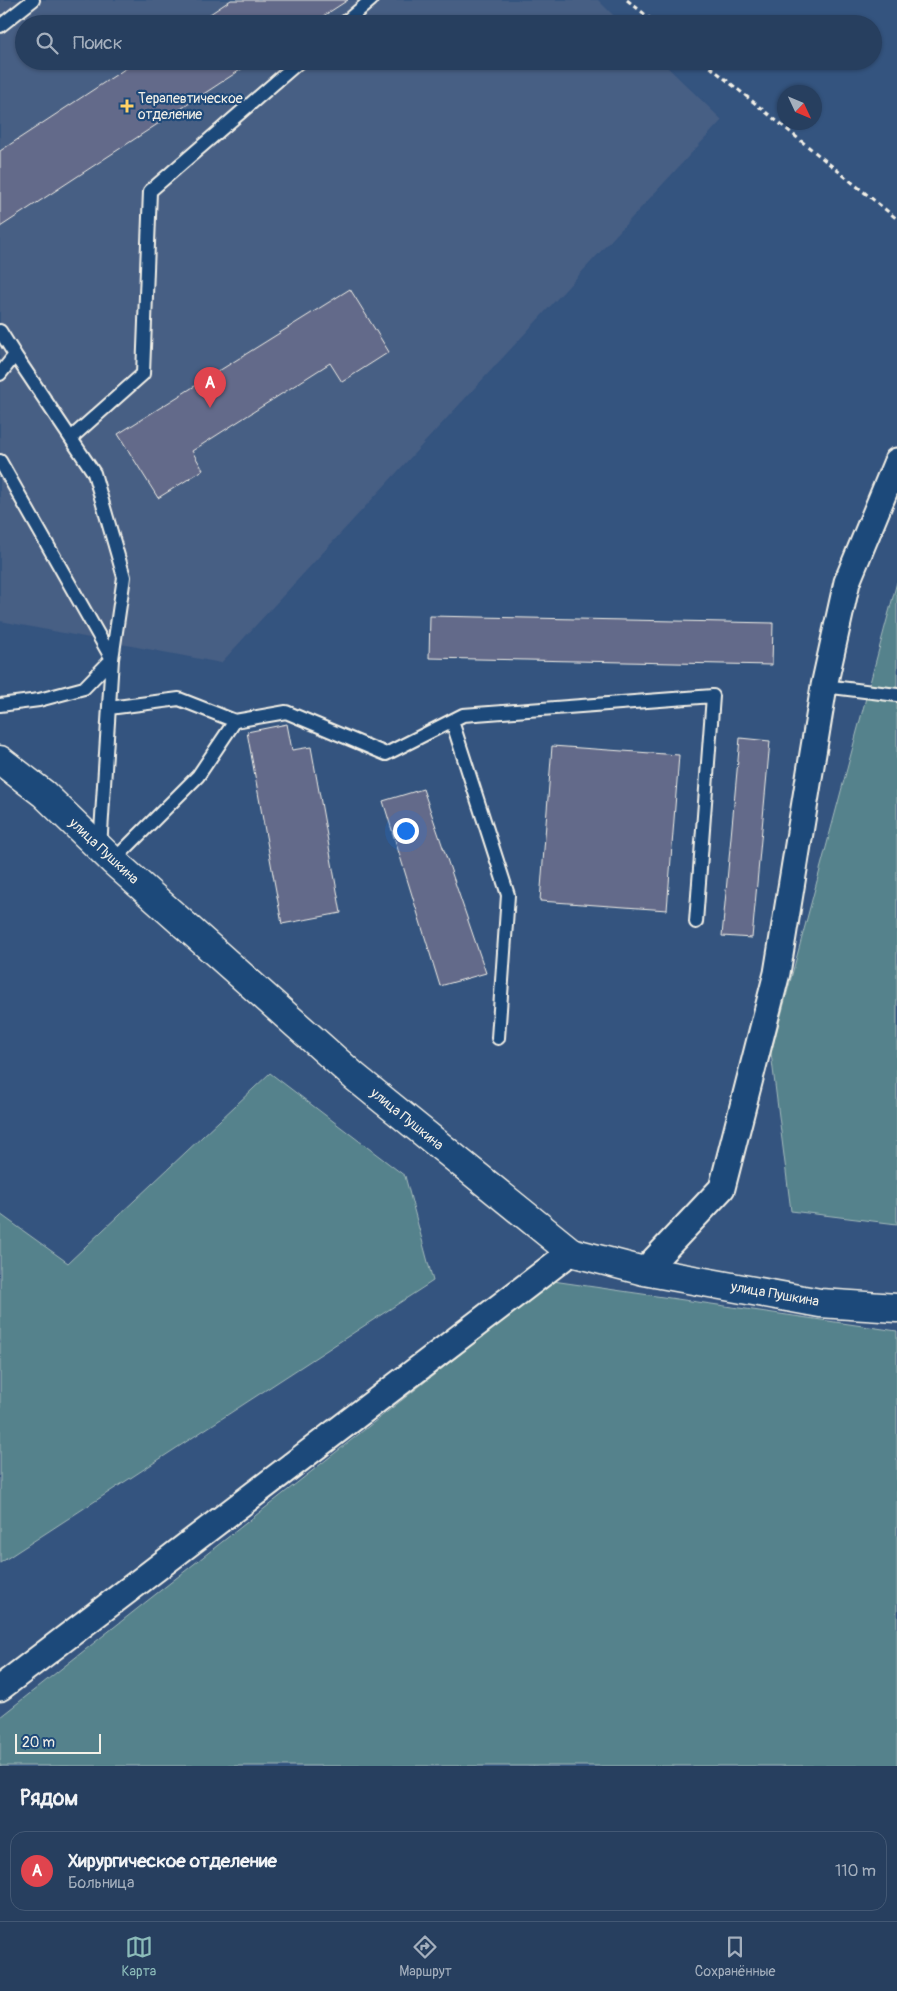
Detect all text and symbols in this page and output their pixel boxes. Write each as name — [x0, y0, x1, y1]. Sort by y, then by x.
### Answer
search box — [15, 15, 882, 70]
icon: search — [33, 29, 61, 57]
text: Поиск — [73, 31, 123, 55]
north arrow — [777, 85, 822, 130]
place label: Терапевтическое отделение — [138, 90, 243, 123]
marker: Терапевтическое отделение — [120, 99, 134, 113]
pin: A — [194, 367, 226, 408]
street label: улица Пушкина — [65, 814, 142, 888]
your location — [393, 818, 419, 844]
street label: улица Пушкина — [366, 1084, 447, 1154]
street label: улица Пушкина — [729, 1278, 820, 1310]
scale bar — [15, 1731, 101, 1754]
text: 20 m — [22, 1734, 55, 1751]
text: Рядом — [20, 1785, 78, 1812]
text: Хирургическое отделение — [68, 1849, 277, 1873]
text: A — [32, 1861, 42, 1881]
text: 110 m — [835, 1861, 876, 1881]
text: Больница — [68, 1873, 135, 1893]
tab: Карта — [121, 1933, 156, 1980]
tab: Маршрут — [399, 1933, 452, 1980]
tab: Сохранённые — [695, 1933, 776, 1980]

